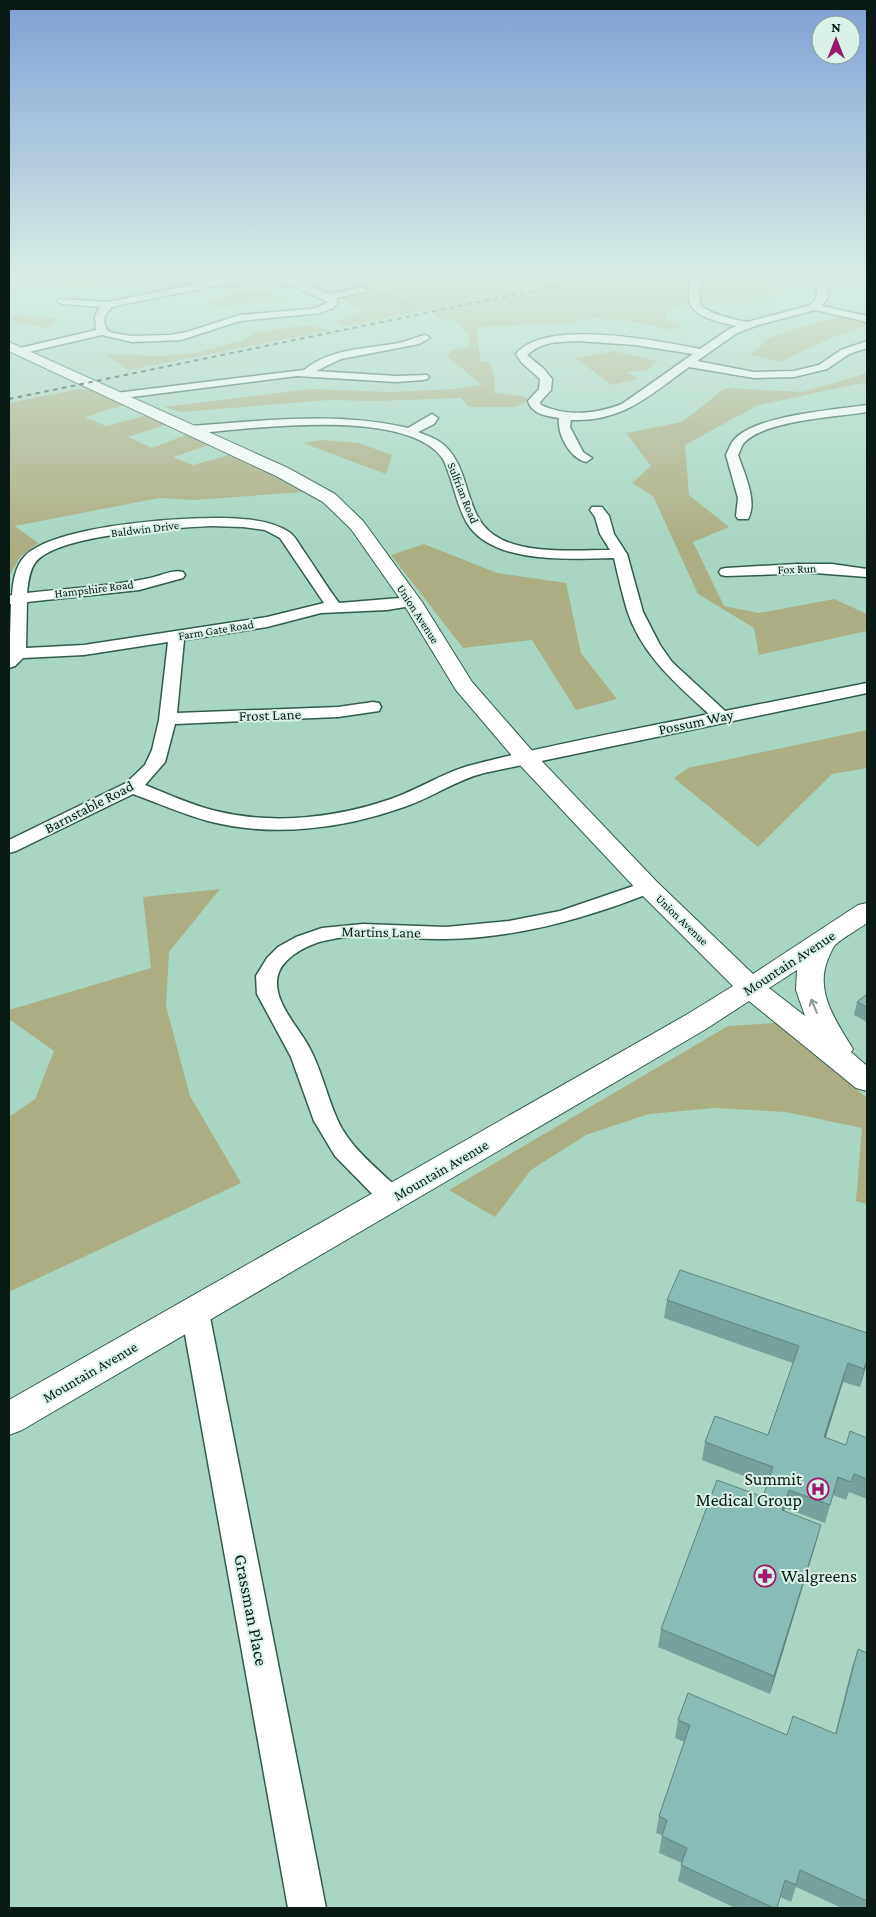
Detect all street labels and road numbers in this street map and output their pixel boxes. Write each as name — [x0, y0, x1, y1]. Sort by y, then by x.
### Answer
street label: Sulfrian Road — [444, 460, 482, 526]
street label: Baldwin Drive — [110, 518, 180, 540]
street label: Fox Run — [777, 561, 817, 577]
street label: Hampshire Road — [54, 577, 135, 601]
street label: Union Avenue — [394, 582, 442, 646]
street label: Farm Gate Road — [177, 617, 255, 643]
street label: Frost Lane — [238, 706, 302, 724]
street label: Possum Way — [657, 706, 735, 739]
street label: Barnstable Road — [42, 778, 136, 836]
street label: Union Avenue — [653, 892, 711, 948]
street label: Martins Lane — [341, 923, 421, 941]
street label: Mountain Avenue — [740, 927, 838, 999]
street label: Mountain Avenue — [391, 1136, 492, 1204]
street label: Mountain Avenue — [40, 1338, 141, 1406]
street label: Grassman Place — [230, 1553, 272, 1668]

